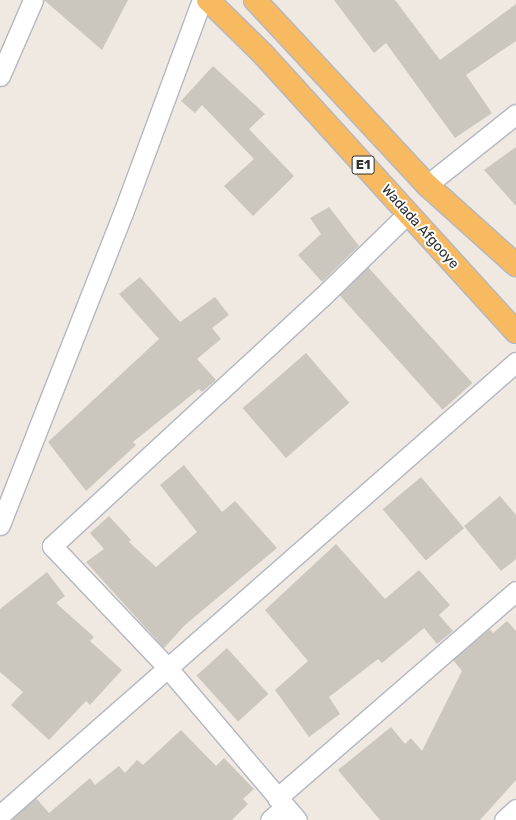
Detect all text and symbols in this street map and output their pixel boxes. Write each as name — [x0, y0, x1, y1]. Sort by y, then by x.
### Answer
road number: E1 — [351, 154, 375, 176]
street label: Wadada Afgooye — [378, 181, 462, 273]

